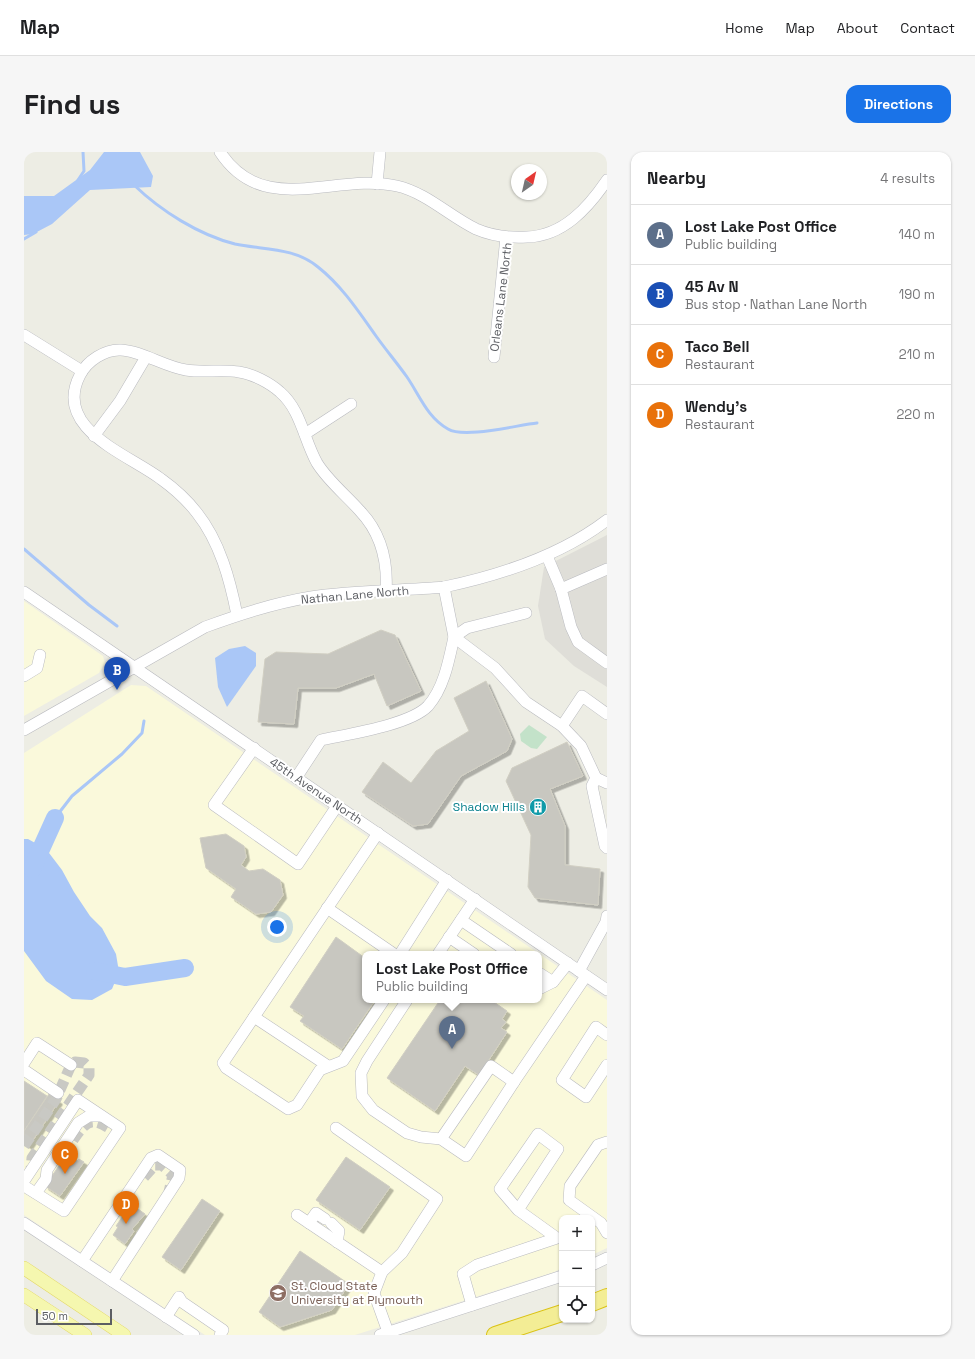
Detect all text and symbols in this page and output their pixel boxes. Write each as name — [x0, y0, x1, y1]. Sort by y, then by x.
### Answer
text: Map — [20, 15, 60, 40]
text: Home — [725, 19, 763, 37]
text: Map — [785, 19, 815, 37]
text: About — [837, 19, 878, 37]
text: Contact — [900, 19, 955, 37]
button: Directions — [846, 85, 951, 123]
text: Find us — [24, 86, 121, 122]
north arrow — [511, 164, 547, 200]
text: Nearby — [647, 167, 706, 189]
text: 4 results — [880, 170, 935, 187]
text: Lost Lake Post Office — [685, 217, 837, 236]
text: A — [656, 226, 664, 243]
text: 140 m — [899, 226, 935, 243]
text: Public building — [685, 236, 777, 253]
street label: Orleans Lane North — [486, 241, 516, 353]
text: 45 Av N — [685, 277, 739, 296]
text: B — [656, 286, 664, 303]
text: 190 m — [899, 286, 935, 303]
text: Bus stop · Nathan Lane North — [685, 296, 867, 313]
text: Taco Bell — [685, 337, 749, 356]
text: C — [656, 346, 664, 363]
text: 210 m — [899, 346, 935, 363]
text: Restaurant — [685, 356, 755, 373]
text: Wendy's — [685, 397, 747, 416]
text: D — [656, 406, 664, 423]
text: 220 m — [896, 406, 935, 423]
text: Restaurant — [685, 416, 755, 433]
street label: Nathan Lane North — [300, 582, 410, 608]
pin: B — [104, 657, 130, 690]
street label: 45th Avenue North — [266, 754, 366, 828]
building icon: Shadow Hills — [528, 797, 548, 817]
place label: Shadow Hills — [453, 799, 525, 815]
your location — [267, 917, 287, 937]
popup — [362, 951, 542, 1003]
text: Lost Lake Post Office — [376, 959, 528, 978]
text: Public building — [376, 978, 468, 995]
pin: A — [439, 1016, 465, 1049]
pin: C — [52, 1141, 78, 1174]
pin: D — [113, 1191, 139, 1224]
map controls — [559, 1215, 595, 1323]
button: + — [559, 1215, 595, 1251]
button: − — [559, 1251, 595, 1287]
place label: St. Cloud State University at Plymouth — [291, 1278, 423, 1308]
school or university icon: St. Cloud State University at Plymouth — [268, 1283, 288, 1303]
button: locate — [559, 1287, 595, 1323]
scale bar — [36, 1307, 112, 1326]
text: 50 m — [42, 1309, 68, 1323]

